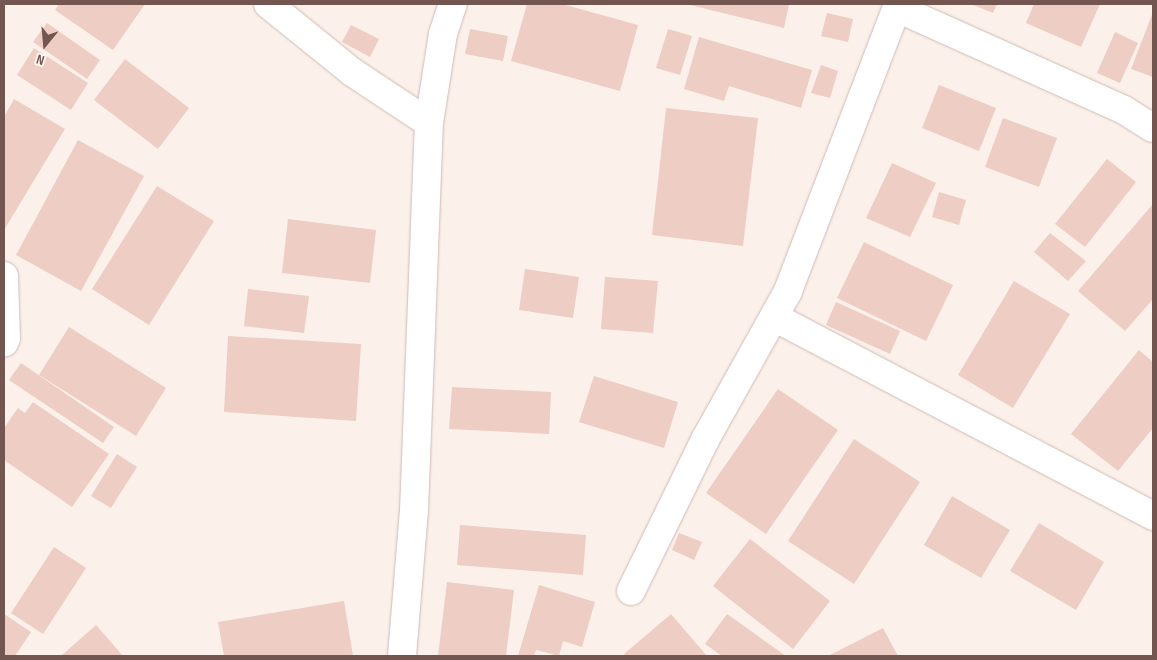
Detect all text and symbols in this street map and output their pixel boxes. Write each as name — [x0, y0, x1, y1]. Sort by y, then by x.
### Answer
north arrow — [20, 20, 70, 70]
text: N — [34, 51, 47, 69]

